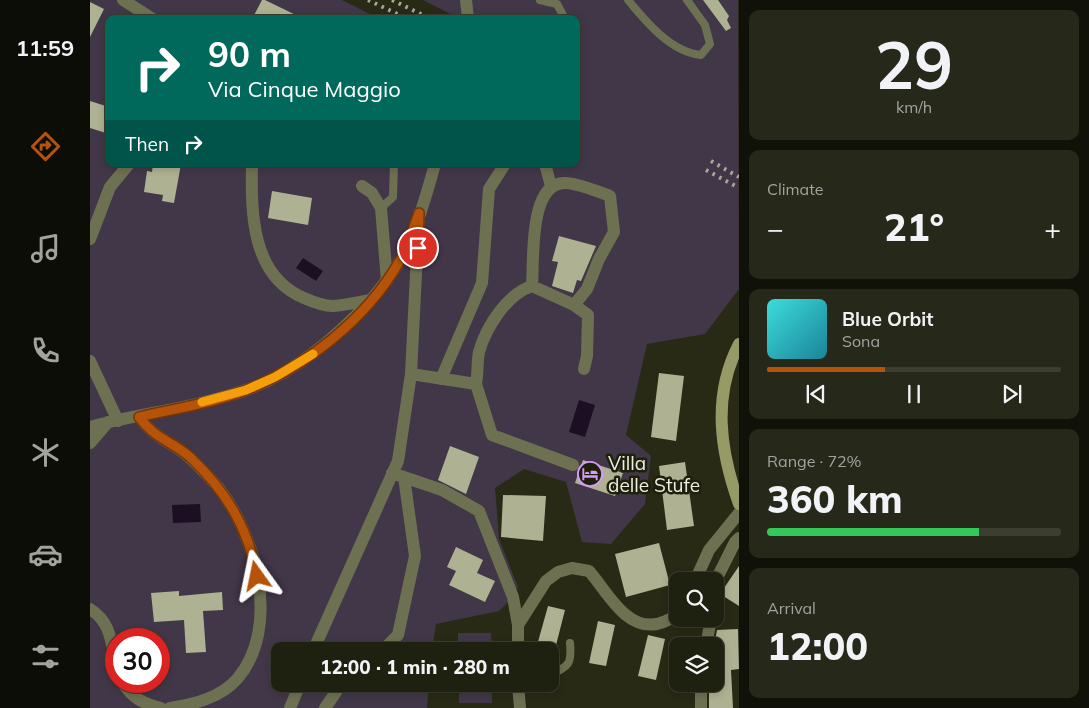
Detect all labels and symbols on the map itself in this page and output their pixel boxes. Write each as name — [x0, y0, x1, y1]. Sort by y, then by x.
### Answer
pin — [397, 227, 439, 269]
place label: Villa delle Stufe — [608, 451, 700, 497]
hotel icon: Villa delle Stufe — [577, 461, 603, 487]
position arrow — [230, 549, 282, 601]
speed limit sign: 30 — [105, 628, 170, 693]

